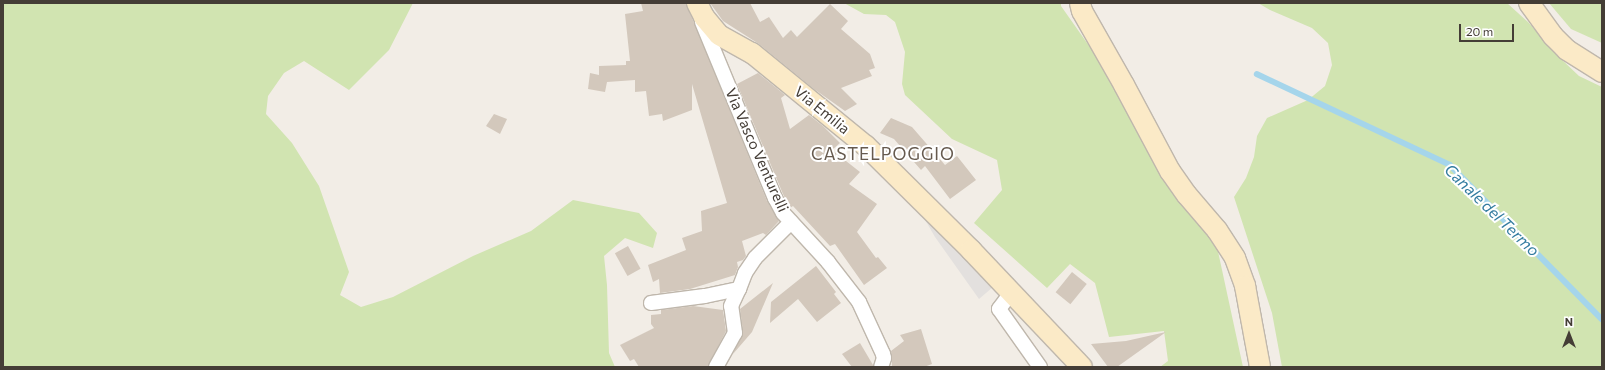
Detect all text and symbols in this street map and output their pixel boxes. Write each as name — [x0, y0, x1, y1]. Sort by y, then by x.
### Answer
scale bar — [1461, 16, 1516, 42]
text: 20 m — [1466, 24, 1493, 38]
street label: Via Emilia — [791, 82, 853, 138]
street label: Via Vasco Venturelli — [722, 85, 792, 215]
district label: CASTELPOGGIO — [811, 144, 955, 164]
water label: Canale del Termo — [1441, 160, 1543, 260]
north arrow — [1549, 314, 1589, 354]
text: N — [1565, 315, 1573, 328]

